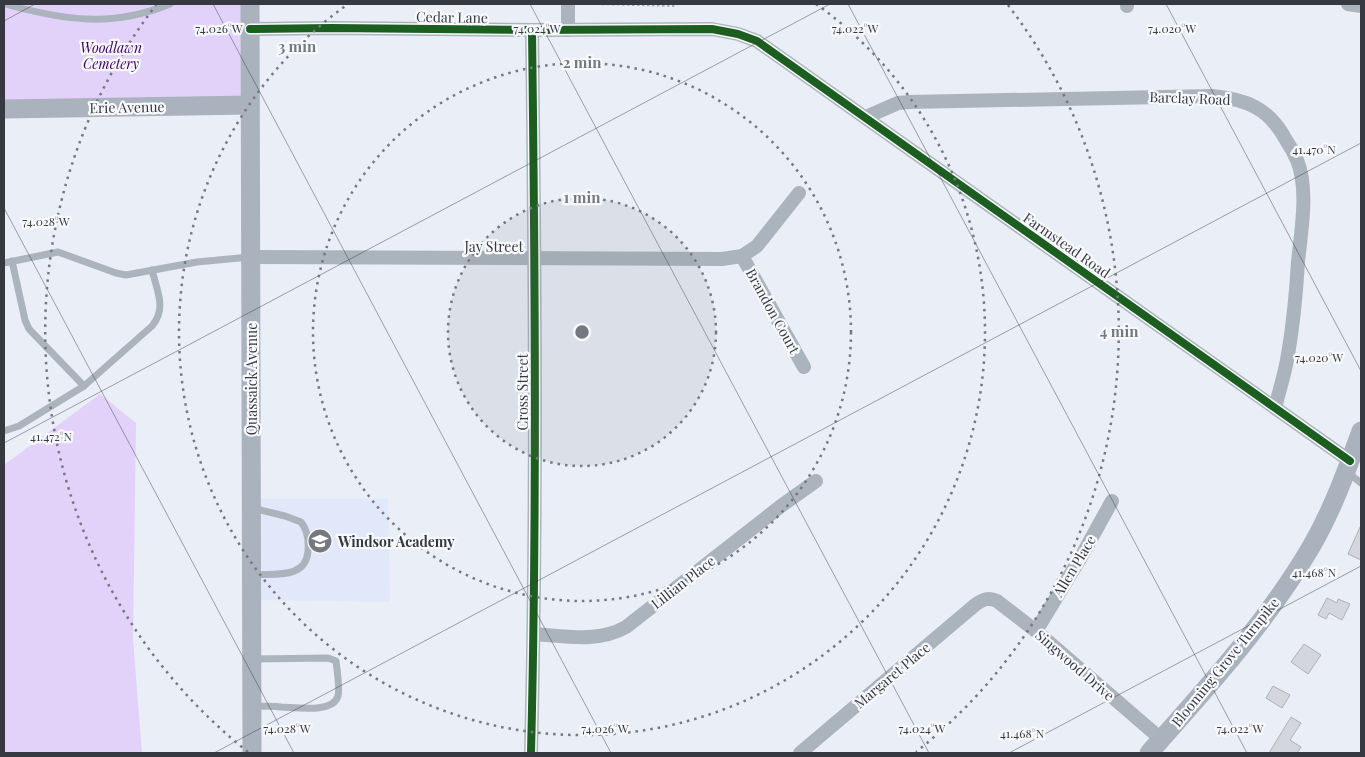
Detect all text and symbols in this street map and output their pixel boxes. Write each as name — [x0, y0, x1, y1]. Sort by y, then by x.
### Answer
street label: Cedar Lane — [416, 7, 488, 27]
text: 74.026°W — [195, 20, 243, 36]
text: 74.024°W — [514, 20, 561, 36]
text: 74.022°W — [832, 20, 878, 36]
text: 74.020°W — [1148, 20, 1196, 36]
text: 3 min — [278, 36, 317, 56]
park label: Woodlawn Cemetery — [80, 38, 142, 73]
text: 2 min — [563, 52, 602, 72]
street label: Barclay Road — [1149, 87, 1231, 109]
street label: Erie Avenue — [89, 97, 165, 117]
text: 41.470°N — [1292, 141, 1336, 157]
text: 1 min — [564, 187, 601, 207]
street label: Farmstead Road — [1020, 208, 1114, 282]
text: 74.028°W — [22, 213, 70, 229]
street label: Jay Street — [464, 237, 524, 256]
street label: Brandon Court — [742, 265, 805, 358]
text: 4 min — [1100, 321, 1139, 341]
street label: Quassaick Avenue — [242, 323, 261, 435]
centre of rings — [573, 323, 591, 341]
text: 74.020°W — [1295, 349, 1343, 365]
street label: Cross Street — [513, 353, 532, 430]
text: 41.472°N — [30, 428, 73, 444]
school or university icon: Windsor Academy — [307, 528, 333, 554]
place label: Windsor Academy — [337, 532, 455, 551]
street label: Allen Place — [1048, 532, 1100, 601]
street label: Lillian Place — [647, 551, 719, 613]
text: 41.468°N — [1292, 564, 1337, 580]
street label: Blooming Grove Turnpike — [1167, 594, 1283, 730]
street label: Singwood Drive — [1031, 625, 1119, 705]
street label: Margaret Place — [850, 638, 934, 712]
text: 74.028°W — [263, 720, 311, 736]
text: 74.026°W — [581, 720, 629, 736]
text: 74.024°W — [899, 720, 946, 736]
text: 74.022°W — [1217, 720, 1263, 736]
text: 41.468°N — [1000, 725, 1045, 741]

